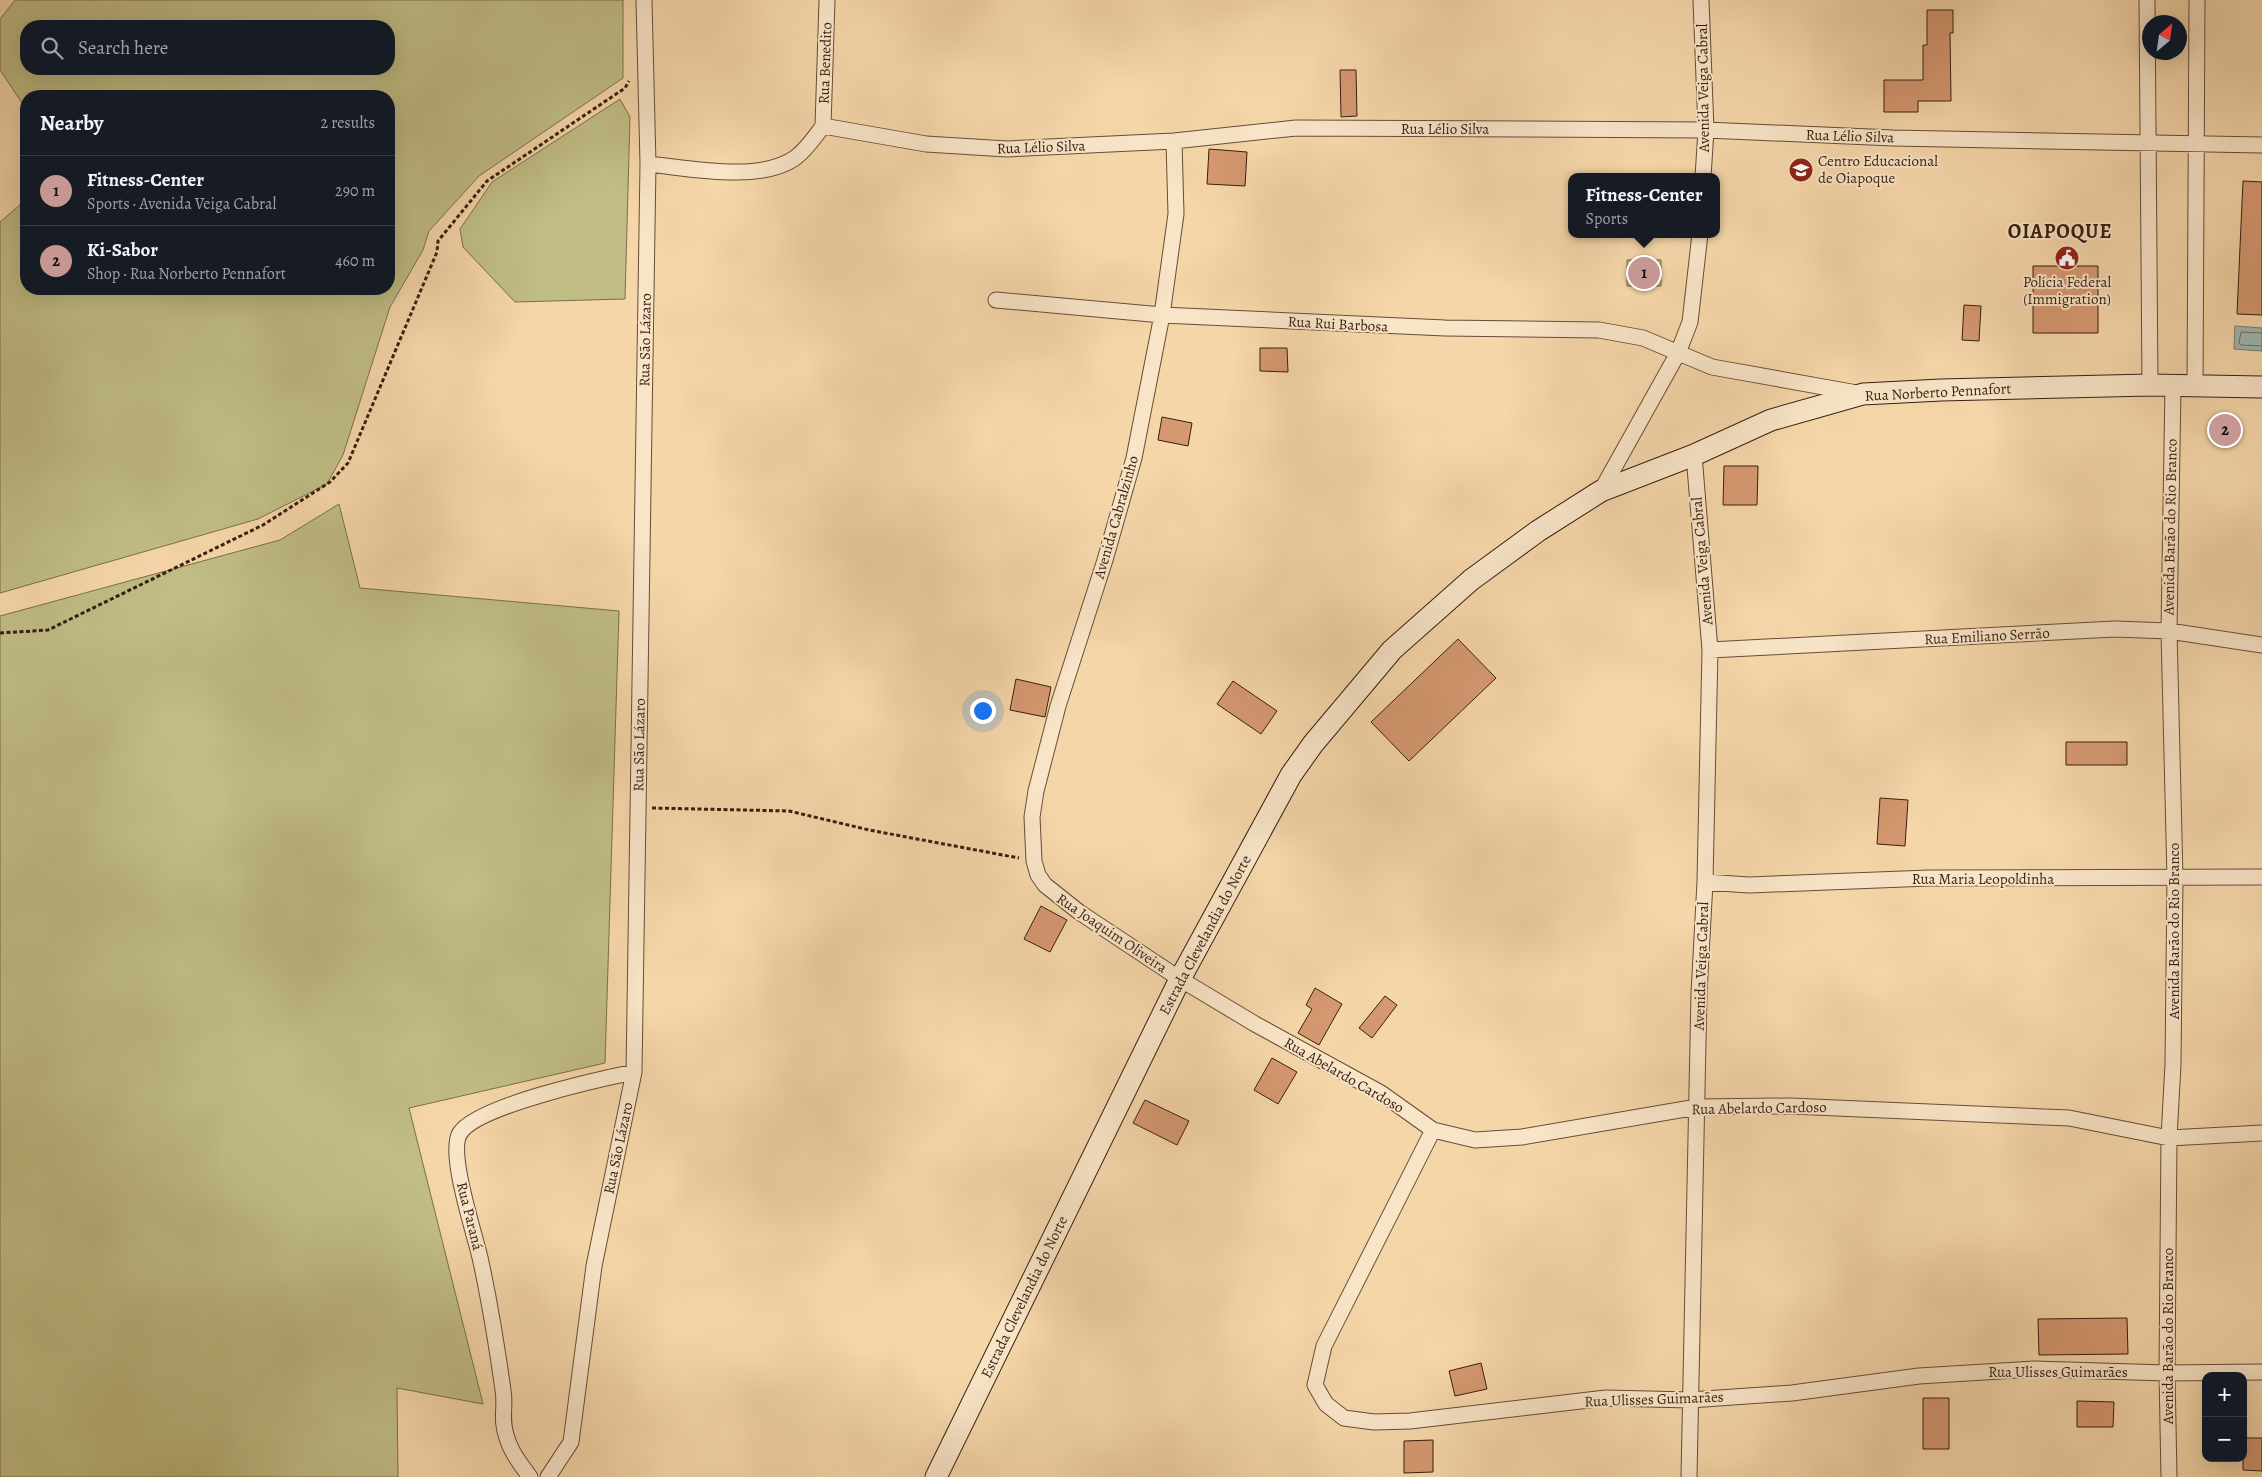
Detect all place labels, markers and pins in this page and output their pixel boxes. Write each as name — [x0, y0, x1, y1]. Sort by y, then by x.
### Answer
place label: Centro Educacional de Oiapoque — [1818, 151, 1938, 188]
school or university icon: Centro Educacional de Oiapoque — [1788, 157, 1814, 183]
public building icon: Polícia Federal (Immigration) — [2054, 245, 2080, 271]
pin: 1 — [1628, 254, 1660, 292]
place label: Polícia Federal (Immigration) — [2023, 272, 2111, 309]
pin: 2 — [2209, 411, 2241, 449]

